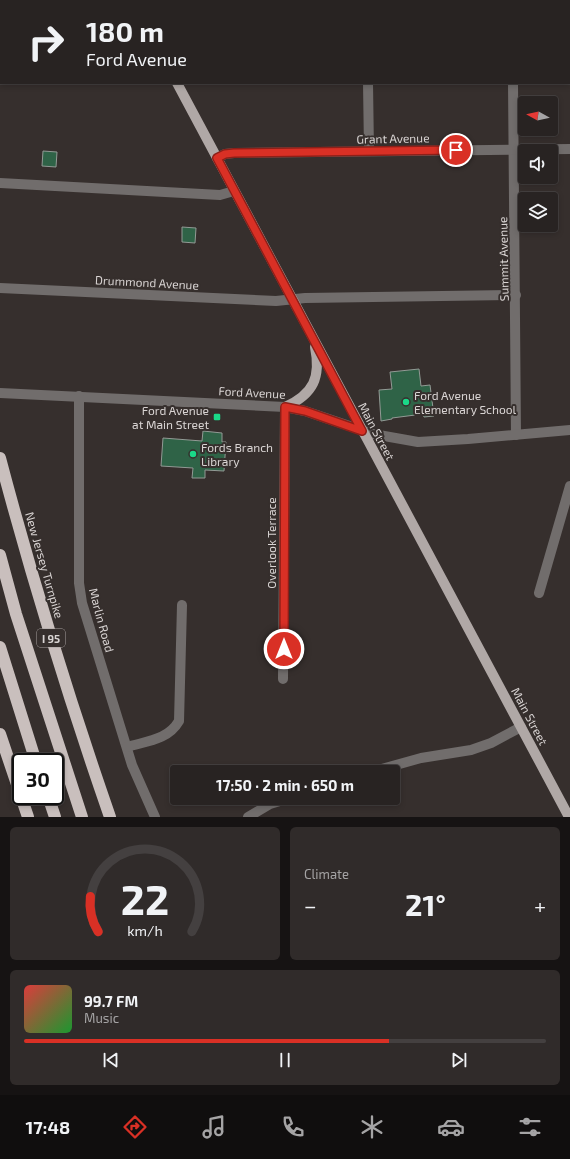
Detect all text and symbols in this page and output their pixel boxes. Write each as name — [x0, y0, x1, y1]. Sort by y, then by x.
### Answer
text: 180 m — [86, 14, 164, 48]
icon: right — [20, 16, 72, 68]
text: Ford Avenue — [86, 48, 187, 70]
north arrow — [518, 96, 558, 136]
map controls — [518, 96, 558, 232]
street label: Grant Avenue — [356, 130, 430, 146]
pin — [439, 133, 473, 167]
icon: arrive — [445, 139, 467, 161]
button: sound — [518, 144, 558, 184]
button: layers — [518, 192, 558, 232]
street label: Summit Avenue — [495, 217, 511, 301]
street label: Drummond Avenue — [95, 272, 199, 292]
street label: Ford Avenue — [218, 383, 286, 401]
place label: Ford Avenue Elementary School — [414, 388, 517, 416]
marker: Ford Avenue Elementary School — [401, 397, 411, 407]
street label: Main Street — [356, 400, 398, 463]
place label: Ford Avenue at Main Street — [132, 403, 209, 431]
marker: Ford Avenue at Main Street — [212, 412, 222, 422]
place label: Fords Branch Library — [201, 440, 273, 468]
marker: Fords Branch Library — [188, 449, 198, 459]
street label: Overlook Terrace — [264, 497, 278, 589]
street label: New Jersey Turnpike — [23, 510, 67, 620]
street label: Marlin Road — [87, 586, 117, 654]
position arrow — [263, 628, 305, 670]
road number: I 95 — [37, 629, 65, 647]
street label: Main Street — [509, 685, 551, 748]
speed limit sign: 30 — [12, 753, 64, 805]
text: 17:50 · 2 min · 650 m — [216, 776, 354, 794]
text: Climate — [304, 866, 349, 882]
text: 22 — [121, 872, 169, 922]
text: 21° — [405, 886, 446, 922]
text: − — [304, 892, 317, 918]
text: + — [534, 892, 546, 918]
text: km/h — [127, 921, 163, 938]
text: 99.7 FM — [84, 992, 138, 1010]
text: Music — [84, 1010, 119, 1026]
icon: previous — [100, 1049, 122, 1071]
icon: pause — [274, 1049, 296, 1071]
icon: next — [448, 1049, 470, 1071]
icon: directions — [121, 1113, 149, 1141]
icon: music — [200, 1113, 228, 1141]
icon: phone — [279, 1113, 307, 1141]
icon: climate — [358, 1113, 386, 1141]
icon: car — [437, 1113, 465, 1141]
icon: filters — [516, 1113, 544, 1141]
text: 17:48 — [26, 1116, 70, 1138]

